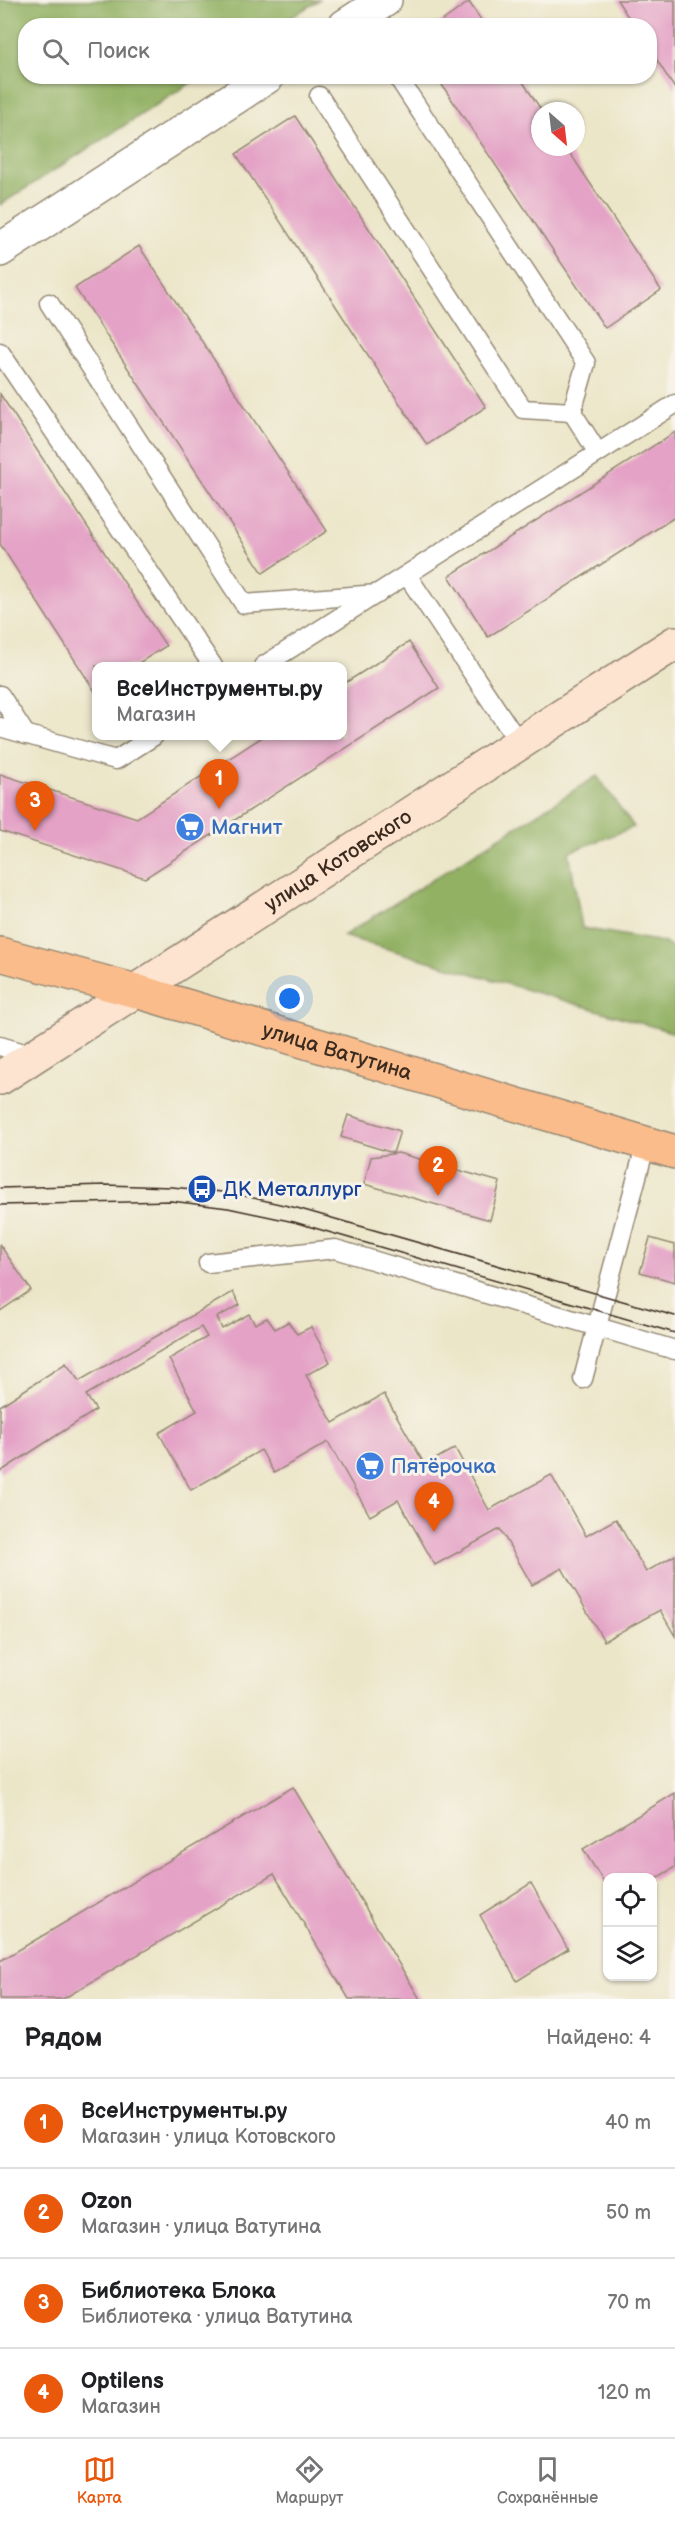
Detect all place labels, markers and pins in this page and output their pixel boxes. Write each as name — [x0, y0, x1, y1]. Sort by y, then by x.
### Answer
pin: 1 — [200, 760, 238, 809]
pin: 3 — [15, 782, 54, 831]
supermarket icon: Магнит — [174, 811, 206, 843]
place label: Магнит — [211, 815, 283, 840]
pin: 2 — [418, 1146, 458, 1196]
bus stop icon: ДК Металлург — [186, 1173, 218, 1205]
place label: ДК Металлург — [223, 1177, 362, 1202]
supermarket icon: Пятёрочка — [354, 1450, 386, 1482]
place label: Пятёрочка — [391, 1454, 497, 1479]
pin: 4 — [414, 1482, 454, 1532]

